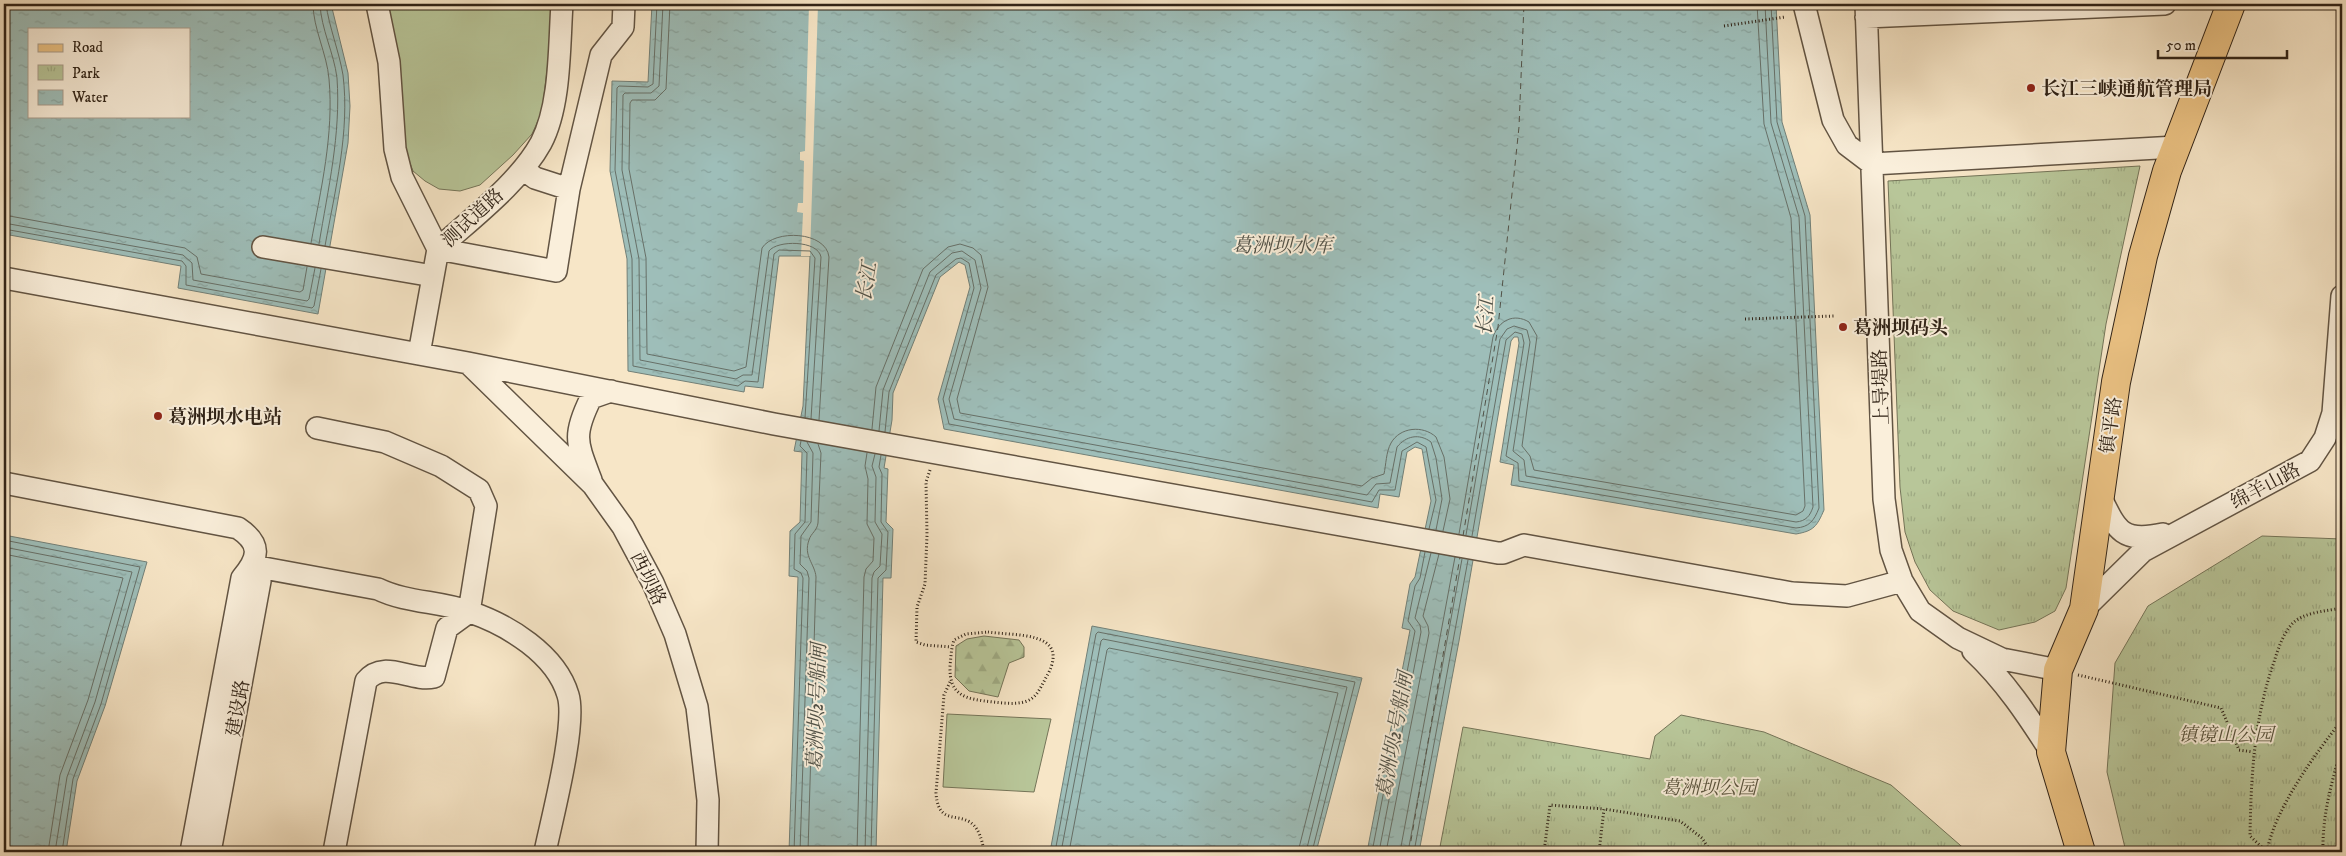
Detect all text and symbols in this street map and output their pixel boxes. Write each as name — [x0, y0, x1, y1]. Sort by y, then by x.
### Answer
legend — [28, 28, 190, 118]
scale bar — [2158, 28, 2287, 60]
text: 50 m — [2166, 36, 2196, 55]
text: Road — [72, 38, 104, 57]
text: Park — [72, 64, 101, 83]
place label: 长江三峡通航管理局 — [2041, 78, 2212, 101]
marker: 长江三峡通航管理局 — [2025, 82, 2037, 94]
text: Water — [71, 88, 108, 107]
street label: 测试道路 — [437, 184, 509, 252]
water label: 葛洲坝水库 — [1232, 234, 1335, 259]
water label: 长江 — [852, 258, 883, 304]
water label: 长江 — [1473, 292, 1501, 337]
place label: 葛洲坝码头 — [1853, 317, 1948, 340]
marker: 葛洲坝码头 — [1837, 321, 1849, 333]
street label: 上导堤路 — [1869, 349, 1894, 425]
street label: 镇平路 — [2096, 395, 2127, 455]
place label: 葛洲坝水电站 — [168, 406, 282, 429]
marker: 葛洲坝水电站 — [152, 410, 164, 422]
street label: 绵羊山路 — [2227, 458, 2305, 514]
street label: 西坝路 — [625, 548, 670, 609]
water label: 葛洲坝2号船闸 — [803, 640, 832, 771]
water label: 葛洲坝2号船闸 — [1372, 667, 1419, 800]
street label: 建设路 — [222, 678, 255, 738]
park label: 镇镜山公园 — [2178, 724, 2276, 747]
park label: 葛洲坝公园 — [1661, 777, 1759, 800]

